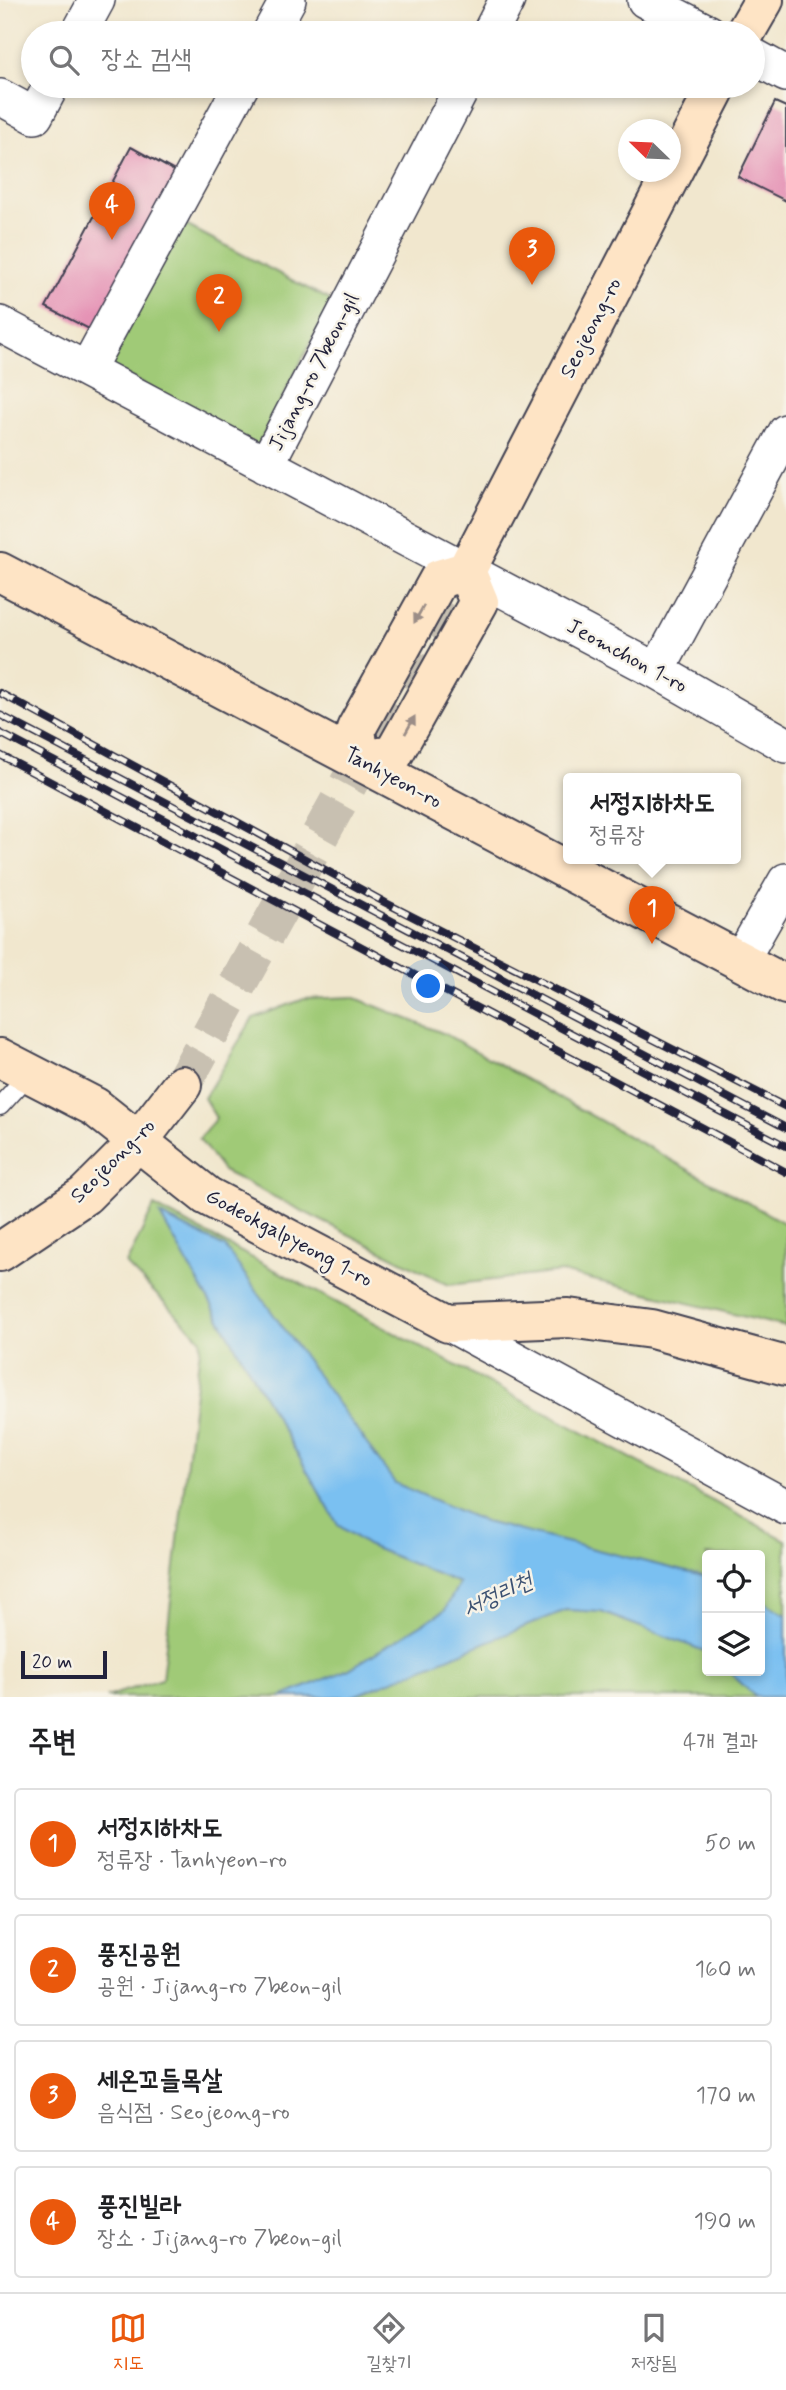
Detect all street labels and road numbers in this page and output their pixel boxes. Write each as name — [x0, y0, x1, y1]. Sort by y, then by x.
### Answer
street label: Seojeong-ro — [554, 273, 628, 383]
street label: Jijang-ro 7beon-gil — [262, 288, 366, 456]
street label: Jeomchon 1-ro — [562, 612, 692, 700]
street label: Tanhyeon-ro — [339, 741, 447, 815]
street label: Seojeong-ro — [64, 1112, 162, 1210]
street label: Godeokgalpyeong 1-ro — [200, 1182, 377, 1295]

